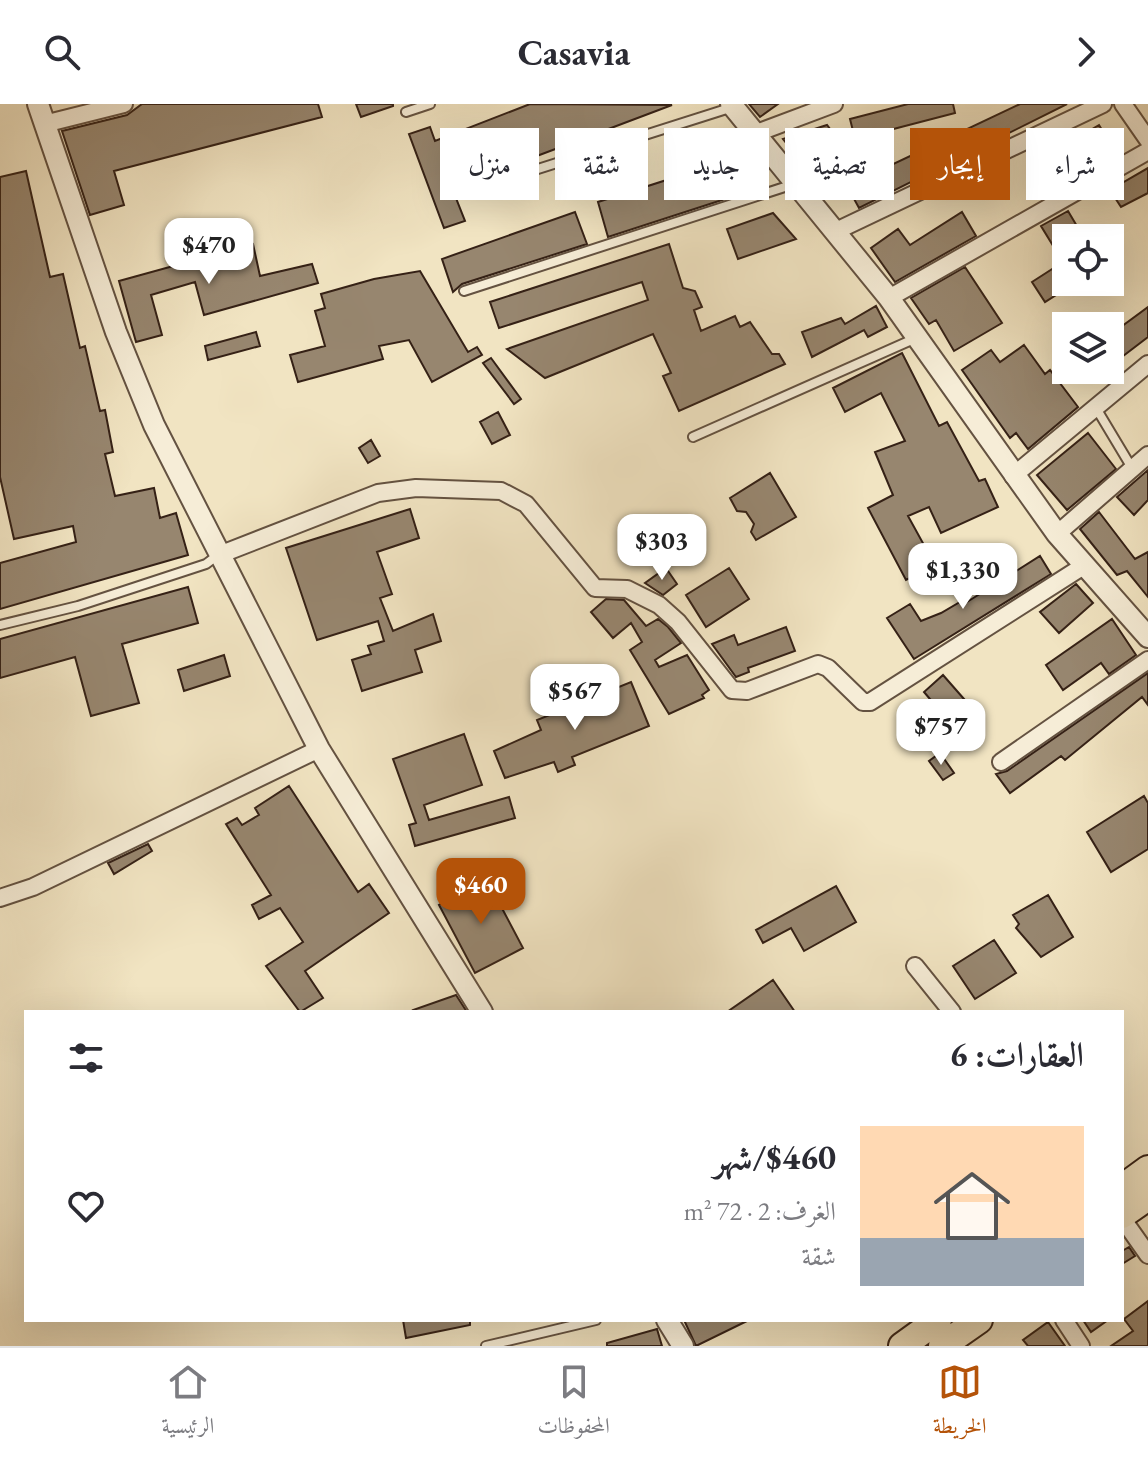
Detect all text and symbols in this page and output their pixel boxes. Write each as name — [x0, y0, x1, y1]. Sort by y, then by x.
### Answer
text: Casavia — [518, 29, 630, 76]
icon: search — [40, 30, 84, 74]
icon: forward — [1064, 30, 1108, 74]
chip: منزل — [440, 128, 539, 200]
chip: شقة — [555, 128, 648, 200]
chip: جديد — [664, 128, 769, 200]
chip: تصفية — [785, 128, 894, 200]
chip: إيجار — [910, 128, 1010, 200]
chip: شراء — [1026, 128, 1124, 200]
pin: $470 — [162, 218, 256, 286]
map controls — [1052, 224, 1124, 384]
button: locate — [1052, 224, 1124, 296]
text: $470 — [182, 227, 236, 261]
button: layers — [1052, 312, 1124, 384]
pin: $303 — [615, 514, 709, 582]
text: $303 — [635, 523, 689, 557]
pin: $1,330 — [898, 543, 1028, 611]
text: $1,330 — [926, 552, 1000, 586]
pin: $567 — [528, 664, 622, 732]
text: $567 — [548, 673, 602, 707]
pin: $757 — [894, 699, 988, 767]
text: $757 — [914, 708, 968, 742]
pin: $460 — [434, 858, 528, 926]
text: $460 — [454, 867, 508, 901]
text: العقارات: 6 — [950, 1032, 1084, 1076]
icon: filters — [64, 1036, 108, 1080]
text: $460/شهر — [714, 1135, 836, 1179]
icon: home — [924, 1158, 1020, 1254]
icon: heart — [64, 1184, 108, 1228]
text: الغرف: 2 · 72 m² — [684, 1194, 836, 1228]
text: شقة — [802, 1239, 836, 1273]
tab: الرئيسية — [162, 1360, 214, 1447]
tab: المحفوظات — [537, 1360, 610, 1447]
tab: الخريطة — [933, 1360, 986, 1447]

